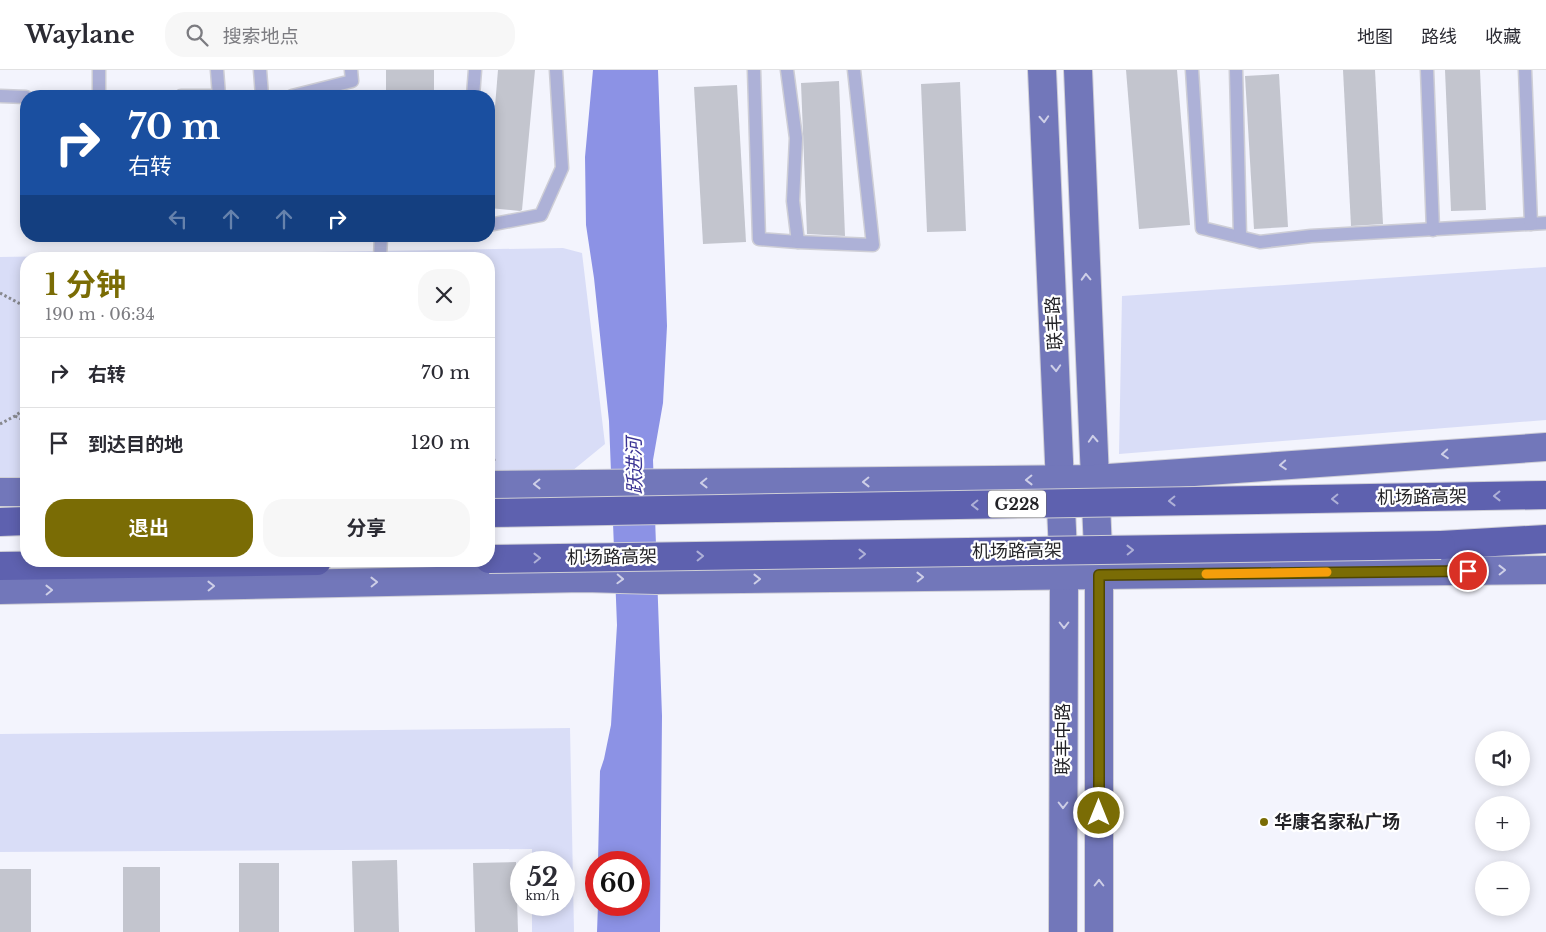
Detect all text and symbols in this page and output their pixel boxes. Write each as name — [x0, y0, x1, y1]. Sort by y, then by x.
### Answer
search box — [165, 12, 515, 57]
text: Waylane — [25, 20, 135, 49]
icon: search — [183, 21, 211, 49]
text: 搜索地点 — [223, 25, 299, 48]
text: 地图 — [1357, 26, 1393, 48]
text: 路线 — [1421, 26, 1457, 48]
text: 收藏 — [1485, 26, 1521, 48]
text: 70 m — [128, 105, 221, 148]
icon: right — [45, 110, 110, 175]
one-way arrow — [1039, 115, 1050, 123]
text: 右转 — [128, 153, 172, 180]
icon: left — [164, 205, 192, 233]
icon: ahead — [217, 205, 245, 233]
icon: ahead — [270, 205, 298, 233]
icon: right — [323, 205, 351, 233]
text: 1 分钟 — [45, 266, 126, 303]
button: close — [418, 269, 470, 321]
one-way arrow — [1081, 272, 1092, 280]
street label: 联丰路 — [1042, 295, 1066, 351]
text: 190 m · 06:34 — [45, 304, 155, 324]
icon: right — [45, 359, 73, 387]
text: 70 m — [421, 361, 470, 384]
text: 右转 — [88, 363, 126, 386]
one-way arrow — [1050, 365, 1061, 373]
icon: arrive — [45, 429, 73, 457]
text: 120 m — [410, 431, 470, 454]
text: 到达目的地 — [88, 433, 183, 456]
water label: 跃进河 — [622, 433, 646, 495]
one-way arrow — [1088, 435, 1099, 443]
one-way arrow — [1441, 448, 1449, 459]
one-way arrow — [1279, 460, 1287, 471]
one-way arrow — [1025, 475, 1032, 485]
one-way arrow — [862, 476, 870, 487]
one-way arrow — [700, 478, 708, 488]
one-way arrow — [533, 479, 541, 490]
street label: 机场路高架 — [1377, 485, 1467, 509]
road number: G228 — [988, 490, 1046, 518]
one-way arrow — [1493, 491, 1501, 501]
one-way arrow — [1331, 493, 1339, 504]
one-way arrow — [1168, 496, 1176, 507]
button: 退出 — [45, 499, 253, 557]
button: 分享 — [263, 499, 470, 557]
one-way arrow — [971, 500, 978, 510]
street label: 机场路高架 — [972, 539, 1062, 563]
street label: 机场路高架 — [567, 545, 657, 569]
one-way arrow — [1126, 545, 1134, 555]
one-way arrow — [859, 548, 867, 559]
pin — [1447, 550, 1489, 592]
one-way arrow — [696, 551, 704, 561]
one-way arrow — [534, 553, 542, 563]
icon: arrive — [1454, 557, 1482, 585]
one-way arrow — [1498, 565, 1506, 575]
one-way arrow — [916, 572, 924, 583]
one-way arrow — [616, 574, 624, 584]
one-way arrow — [754, 574, 761, 584]
one-way arrow — [370, 577, 378, 588]
one-way arrow — [208, 581, 215, 591]
one-way arrow — [45, 584, 53, 595]
one-way arrow — [1059, 621, 1069, 629]
street label: 联丰中路 — [1052, 703, 1074, 775]
map controls — [1475, 731, 1530, 916]
button: sound — [1475, 731, 1530, 786]
position arrow — [1072, 786, 1124, 838]
button: + — [1475, 796, 1530, 851]
one-way arrow — [1058, 801, 1068, 809]
place label: 华康名家私广场 — [1274, 811, 1400, 833]
marker: 华康名家私广场 — [1258, 816, 1270, 828]
speed limit sign: 60 — [585, 851, 650, 916]
button: − — [1475, 861, 1530, 916]
text: 52 — [527, 862, 558, 893]
one-way arrow — [1094, 879, 1104, 887]
text: km/h — [525, 888, 560, 903]

